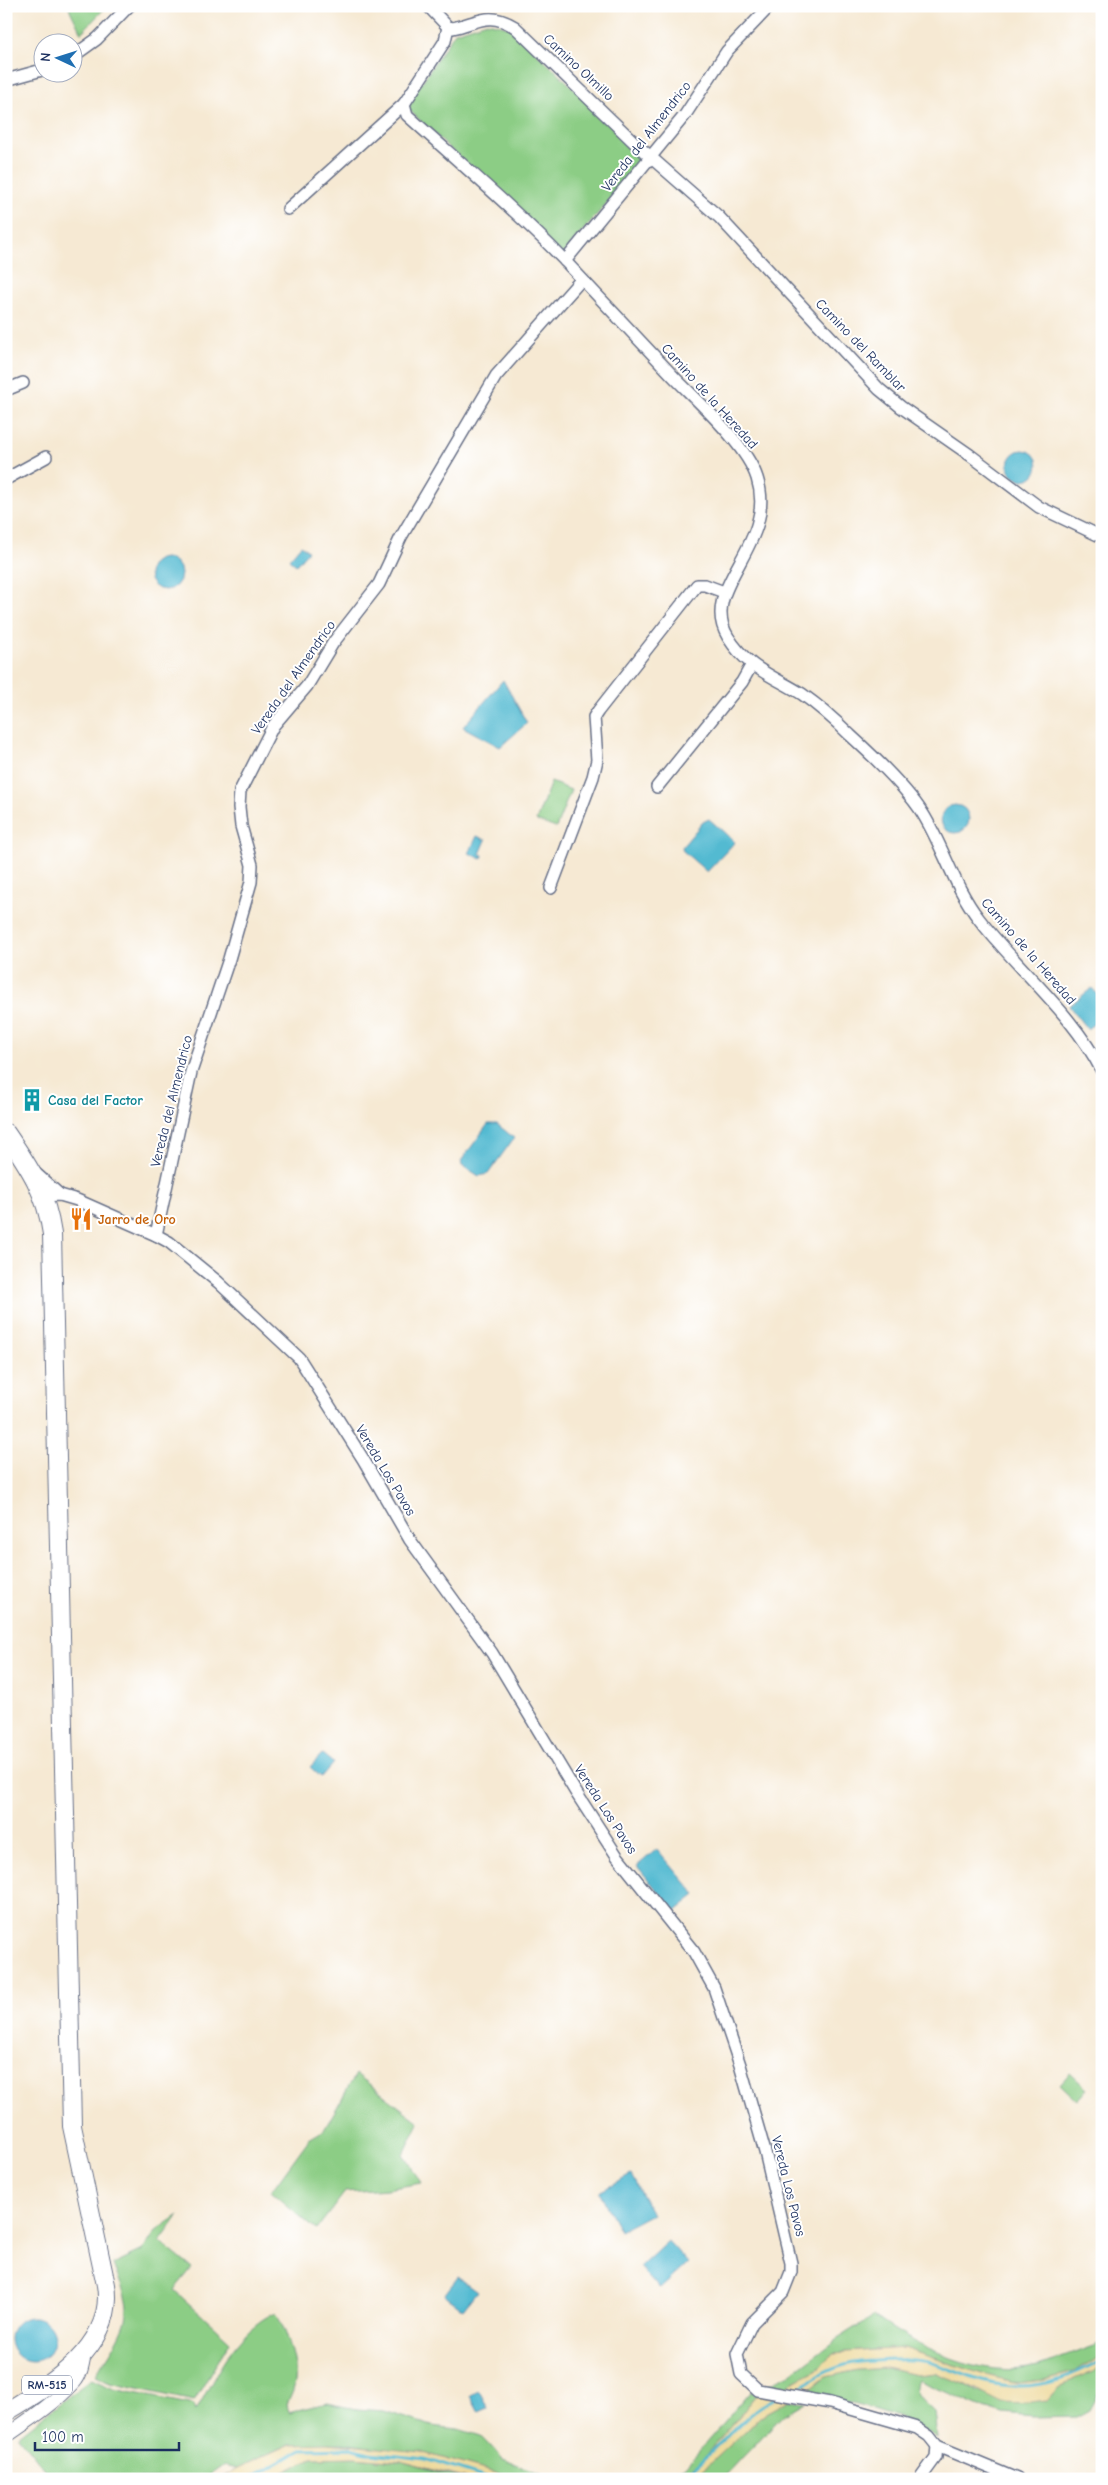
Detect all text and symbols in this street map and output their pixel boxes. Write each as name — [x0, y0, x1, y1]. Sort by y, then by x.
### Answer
street label: Camino Olmillo — [540, 30, 618, 105]
north arrow — [32, 32, 82, 82]
text: N — [37, 52, 54, 62]
street label: Vereda del Almendrico — [598, 78, 695, 195]
street label: Camino del Ramblar — [812, 295, 910, 396]
street label: Camino de la Heredad — [658, 340, 761, 453]
street label: Vereda del Almendrico — [248, 617, 339, 738]
street label: Camino de la Heredad — [978, 894, 1080, 1008]
street label: Vereda del Almendrico — [147, 1033, 196, 1169]
building icon: Casa del Factor — [19, 1087, 45, 1113]
place label: Casa del Factor — [48, 1092, 143, 1109]
restaurant icon: Jarro de Oro — [68, 1206, 94, 1232]
place label: Jarro de Oro — [98, 1211, 176, 1228]
street label: Vereda Los Pavos — [352, 1422, 419, 1519]
street label: Vereda Los Pavos — [570, 1761, 641, 1857]
street label: Vereda Los Pavos — [768, 2134, 809, 2238]
road number: RM-515 — [22, 2376, 72, 2394]
scale bar — [35, 2420, 179, 2452]
text: 100 m — [42, 2428, 84, 2446]

